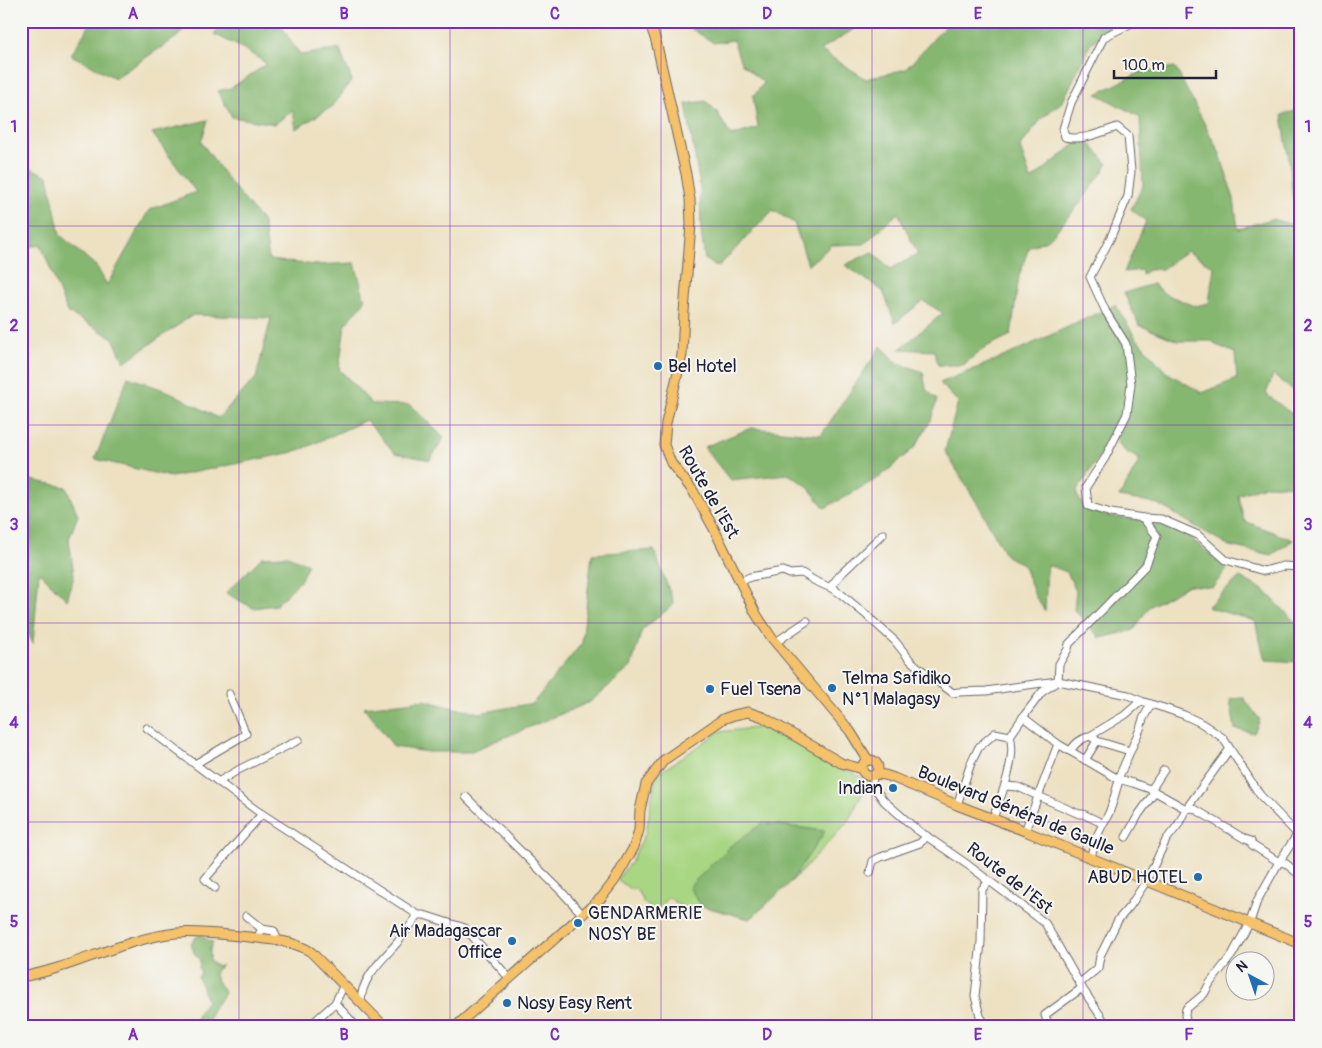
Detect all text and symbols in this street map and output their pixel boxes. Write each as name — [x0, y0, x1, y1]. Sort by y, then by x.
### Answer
text: A — [128, 4, 139, 24]
text: B — [339, 4, 349, 24]
text: C — [550, 4, 560, 24]
text: D — [762, 4, 772, 24]
text: E — [974, 4, 983, 24]
text: F — [1184, 4, 1194, 24]
scale bar — [1114, 48, 1217, 80]
text: 100 m — [1122, 56, 1165, 75]
text: 1 — [11, 117, 17, 137]
text: 1 — [1305, 117, 1311, 137]
text: 2 — [10, 316, 19, 336]
text: 2 — [1304, 316, 1313, 336]
place label: Bel Hotel — [668, 355, 737, 378]
marker: Bel Hotel — [652, 360, 664, 372]
street label: Route de l'Est — [673, 442, 745, 543]
text: 3 — [10, 515, 19, 535]
text: 3 — [1304, 515, 1313, 535]
place label: Telma Safidiko N°1 Malagasy — [842, 667, 951, 711]
place label: Fuel Tsena — [720, 678, 801, 701]
marker: Telma Safidiko N°1 Malagasy — [826, 682, 838, 694]
marker: Fuel Tsena — [704, 683, 716, 695]
text: 4 — [9, 713, 19, 733]
text: 4 — [1303, 713, 1313, 733]
street label: Boulevard Général de Gaulle — [914, 761, 1117, 860]
place label: Indian — [838, 777, 883, 800]
marker: Indian — [887, 782, 899, 794]
street label: Route de l'Est — [962, 837, 1058, 920]
place label: ABUD HOTEL — [1087, 866, 1188, 889]
marker: ABUD HOTEL — [1192, 871, 1204, 883]
place label: GENDARMERIE NOSY BE — [588, 902, 702, 946]
text: 5 — [10, 912, 19, 932]
text: 5 — [1304, 912, 1313, 932]
marker: GENDARMERIE NOSY BE — [572, 917, 584, 929]
place label: Air Madagascar Office — [389, 920, 503, 964]
marker: Air Madagascar Office — [506, 935, 518, 947]
north arrow — [1224, 950, 1274, 1000]
text: N — [1233, 957, 1251, 976]
place label: Nosy Easy Rent — [517, 992, 633, 1015]
marker: Nosy Easy Rent — [501, 997, 513, 1009]
text: A — [128, 1025, 139, 1045]
text: B — [339, 1025, 349, 1045]
text: C — [550, 1025, 560, 1045]
text: D — [762, 1025, 772, 1045]
text: E — [974, 1025, 983, 1045]
text: F — [1184, 1025, 1194, 1045]

